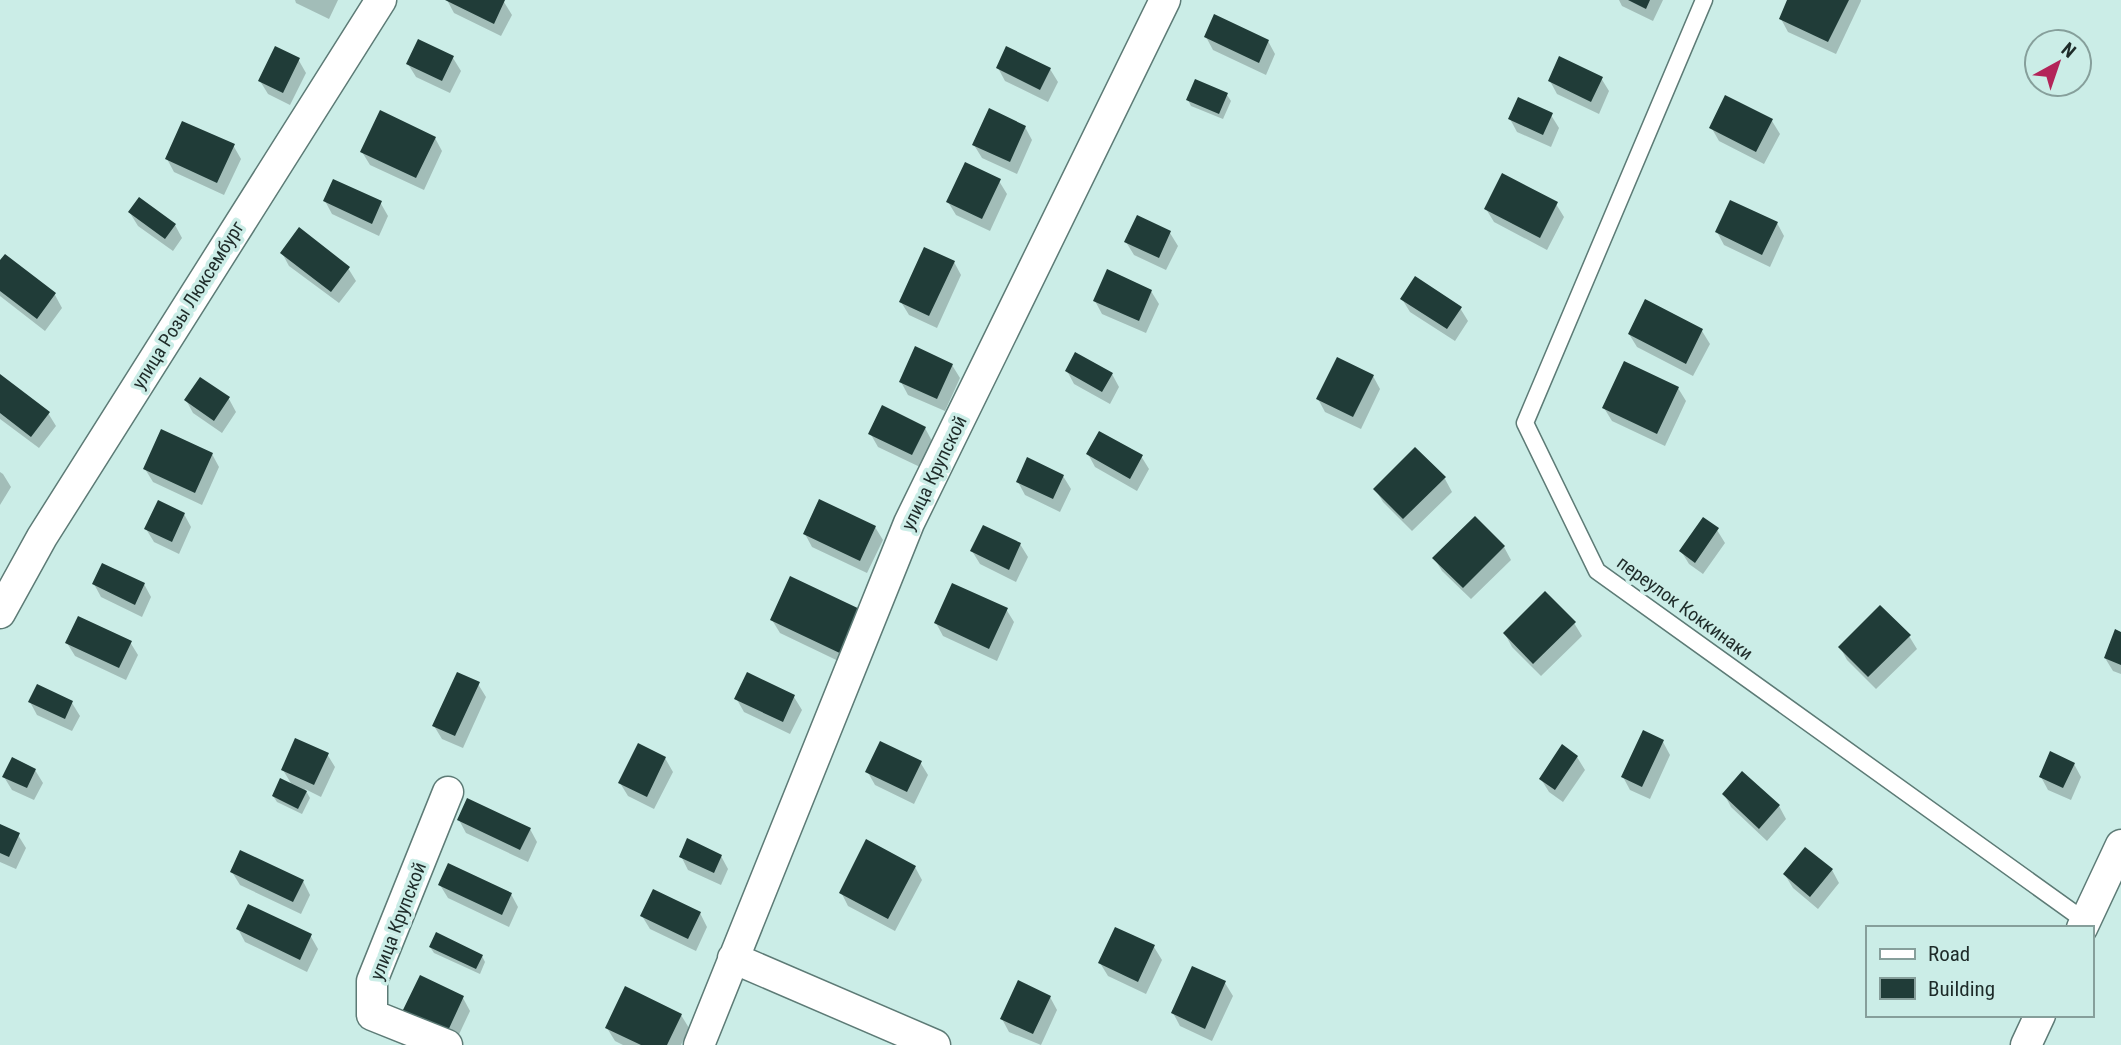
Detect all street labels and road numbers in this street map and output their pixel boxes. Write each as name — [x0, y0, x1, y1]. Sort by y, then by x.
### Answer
street label: улица Розы Люксембург — [127, 217, 249, 393]
street label: улица Крупской — [896, 412, 972, 534]
street label: переулок Коккинаки — [1613, 551, 1757, 665]
street label: улица Крупской — [365, 859, 431, 983]

